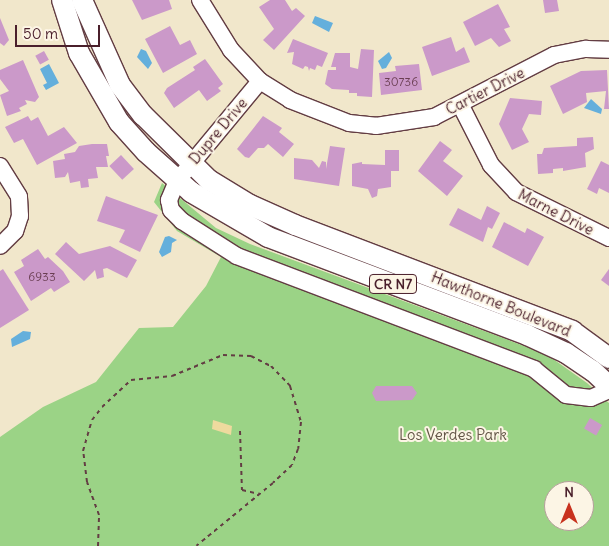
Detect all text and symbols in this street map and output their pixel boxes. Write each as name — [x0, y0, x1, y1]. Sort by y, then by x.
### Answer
scale bar — [18, 15, 102, 47]
text: 50 m — [23, 24, 58, 43]
street label: Cartier Drive — [443, 63, 527, 119]
house number: 30736 — [384, 75, 418, 89]
street label: Dupre Drive — [185, 94, 251, 168]
street label: Marne Drive — [515, 185, 597, 239]
street label: Hawthorne Boulevard — [429, 268, 573, 340]
house number: 6933 — [28, 270, 56, 284]
road number: CR N7 — [368, 272, 418, 296]
park label: Los Verdes Park — [399, 426, 507, 444]
north arrow — [544, 481, 594, 531]
text: N — [564, 483, 574, 501]

